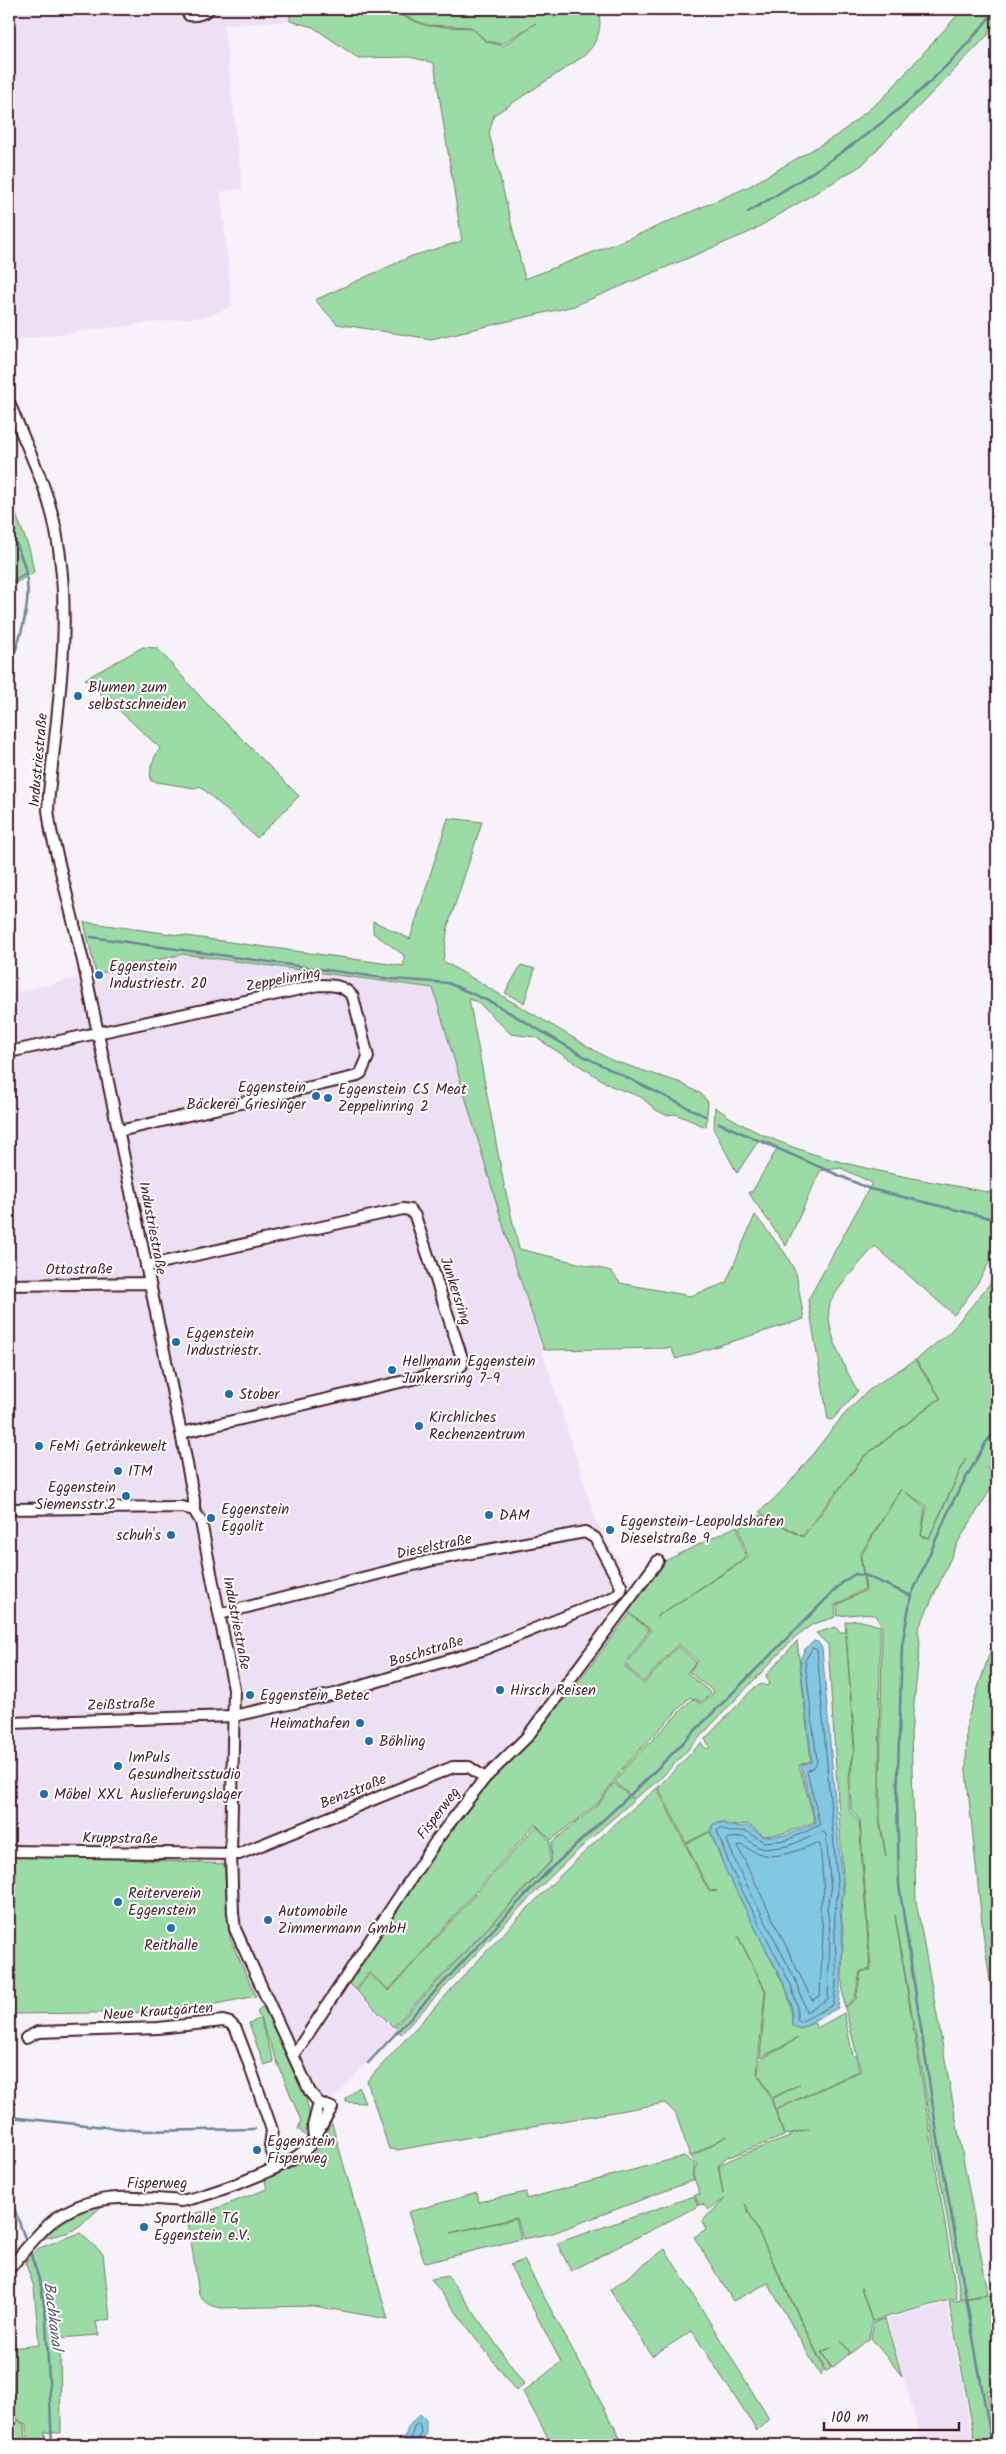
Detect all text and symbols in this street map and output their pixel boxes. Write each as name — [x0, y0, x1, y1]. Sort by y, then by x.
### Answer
place label: Blumen zum selbstschneiden — [88, 676, 187, 717]
marker: Blumen zum selbstschneiden — [72, 690, 84, 702]
street label: Industriestraße — [23, 712, 55, 808]
place label: Eggenstein Industriestr. 20 — [109, 955, 207, 996]
street label: Zeppelinring — [244, 961, 323, 999]
marker: Eggenstein Industriestr. 20 — [93, 969, 105, 981]
place label: Eggenstein Bäckerei Griesinger — [186, 1076, 307, 1117]
place label: Eggenstein CS Meat Zeppelinring 2 — [338, 1078, 467, 1119]
marker: Eggenstein Bäckerei Griesinger — [310, 1090, 322, 1102]
marker: Eggenstein CS Meat Zeppelinring 2 — [322, 1092, 334, 1104]
street label: Industriestraße — [131, 1179, 173, 1277]
street label: Junkersring — [433, 1254, 477, 1329]
street label: Ottostraße — [45, 1257, 113, 1283]
place label: Eggenstein Industriestr. — [186, 1322, 262, 1363]
marker: Eggenstein Industriestr. — [170, 1336, 182, 1348]
place label: Hellmann Eggenstein Junkersring 7-9 — [402, 1350, 535, 1391]
marker: Hellmann Eggenstein Junkersring 7-9 — [386, 1364, 398, 1376]
place label: Stober — [239, 1383, 280, 1407]
marker: Stober — [223, 1388, 235, 1400]
place label: Kirchliches Rechenzentrum — [429, 1406, 525, 1447]
marker: Kirchliches Rechenzentrum — [413, 1420, 425, 1432]
place label: FeMi Getränkewelt — [49, 1435, 167, 1459]
marker: FeMi Getränkewelt — [33, 1440, 45, 1452]
place label: ITM — [128, 1460, 153, 1484]
marker: ITM — [112, 1465, 124, 1477]
place label: Eggenstein Siemensstr.2 — [35, 1476, 116, 1517]
marker: Eggenstein Siemensstr.2 — [120, 1490, 132, 1502]
place label: Eggenstein Eggolit — [221, 1498, 289, 1539]
place label: DAM — [499, 1504, 530, 1528]
marker: DAM — [483, 1509, 495, 1521]
place label: Eggenstein-Leopoldshafen Dieselstraße 9 — [620, 1510, 784, 1551]
marker: Eggenstein Eggolit — [205, 1512, 217, 1524]
place label: schuh's — [116, 1524, 162, 1548]
marker: Eggenstein-Leopoldshafen Dieselstraße 9 — [604, 1524, 616, 1536]
street label: Dieselstraße — [394, 1527, 474, 1567]
marker: schuh's — [165, 1529, 177, 1541]
street label: Industriestraße — [215, 1574, 257, 1672]
street label: Boschstraße — [386, 1629, 467, 1675]
place label: Hirsch Reisen — [510, 1679, 596, 1703]
place label: Eggenstein Betec — [260, 1684, 370, 1708]
marker: Hirsch Reisen — [494, 1684, 506, 1696]
marker: Eggenstein Betec — [244, 1689, 256, 1701]
street label: Zeißstraße — [87, 1692, 156, 1718]
place label: Heimathafen — [269, 1712, 350, 1736]
marker: Heimathafen — [354, 1717, 366, 1729]
place label: Böhling — [379, 1730, 426, 1754]
marker: Böhling — [363, 1735, 375, 1747]
place label: ImPuls Gesundheitsstudio — [128, 1746, 241, 1787]
marker: ImPuls Gesundheitsstudio — [112, 1760, 124, 1772]
street label: Benzstraße — [316, 1767, 391, 1816]
street label: Fisperweg — [411, 1782, 467, 1845]
place label: Möbel XXL Auslieferungslager — [54, 1783, 243, 1807]
marker: Möbel XXL Auslieferungslager — [38, 1788, 50, 1800]
street label: Kruppstraße — [82, 1826, 158, 1852]
place label: Reiterverein Eggenstein — [128, 1882, 201, 1923]
marker: Reiterverein Eggenstein — [112, 1896, 124, 1908]
place label: Automobile Zimmermann GmbH — [278, 1900, 406, 1941]
marker: Automobile Zimmermann GmbH — [262, 1914, 274, 1926]
marker: Reithalle — [165, 1922, 177, 1934]
place label: Reithalle — [144, 1934, 198, 1958]
street label: Neue Krautgärten — [102, 1996, 214, 2028]
place label: Eggenstein Fisperweg — [267, 2130, 335, 2171]
marker: Eggenstein Fisperweg — [251, 2144, 263, 2156]
street label: Fisperweg — [127, 2172, 187, 2196]
place label: Sporthalle TG Eggenstein e.V. — [154, 2207, 250, 2248]
marker: Sporthalle TG Eggenstein e.V. — [138, 2221, 150, 2233]
water label: Bachkanal — [36, 2281, 69, 2355]
scale bar — [824, 2399, 958, 2431]
text: 100 m — [831, 2406, 869, 2430]

